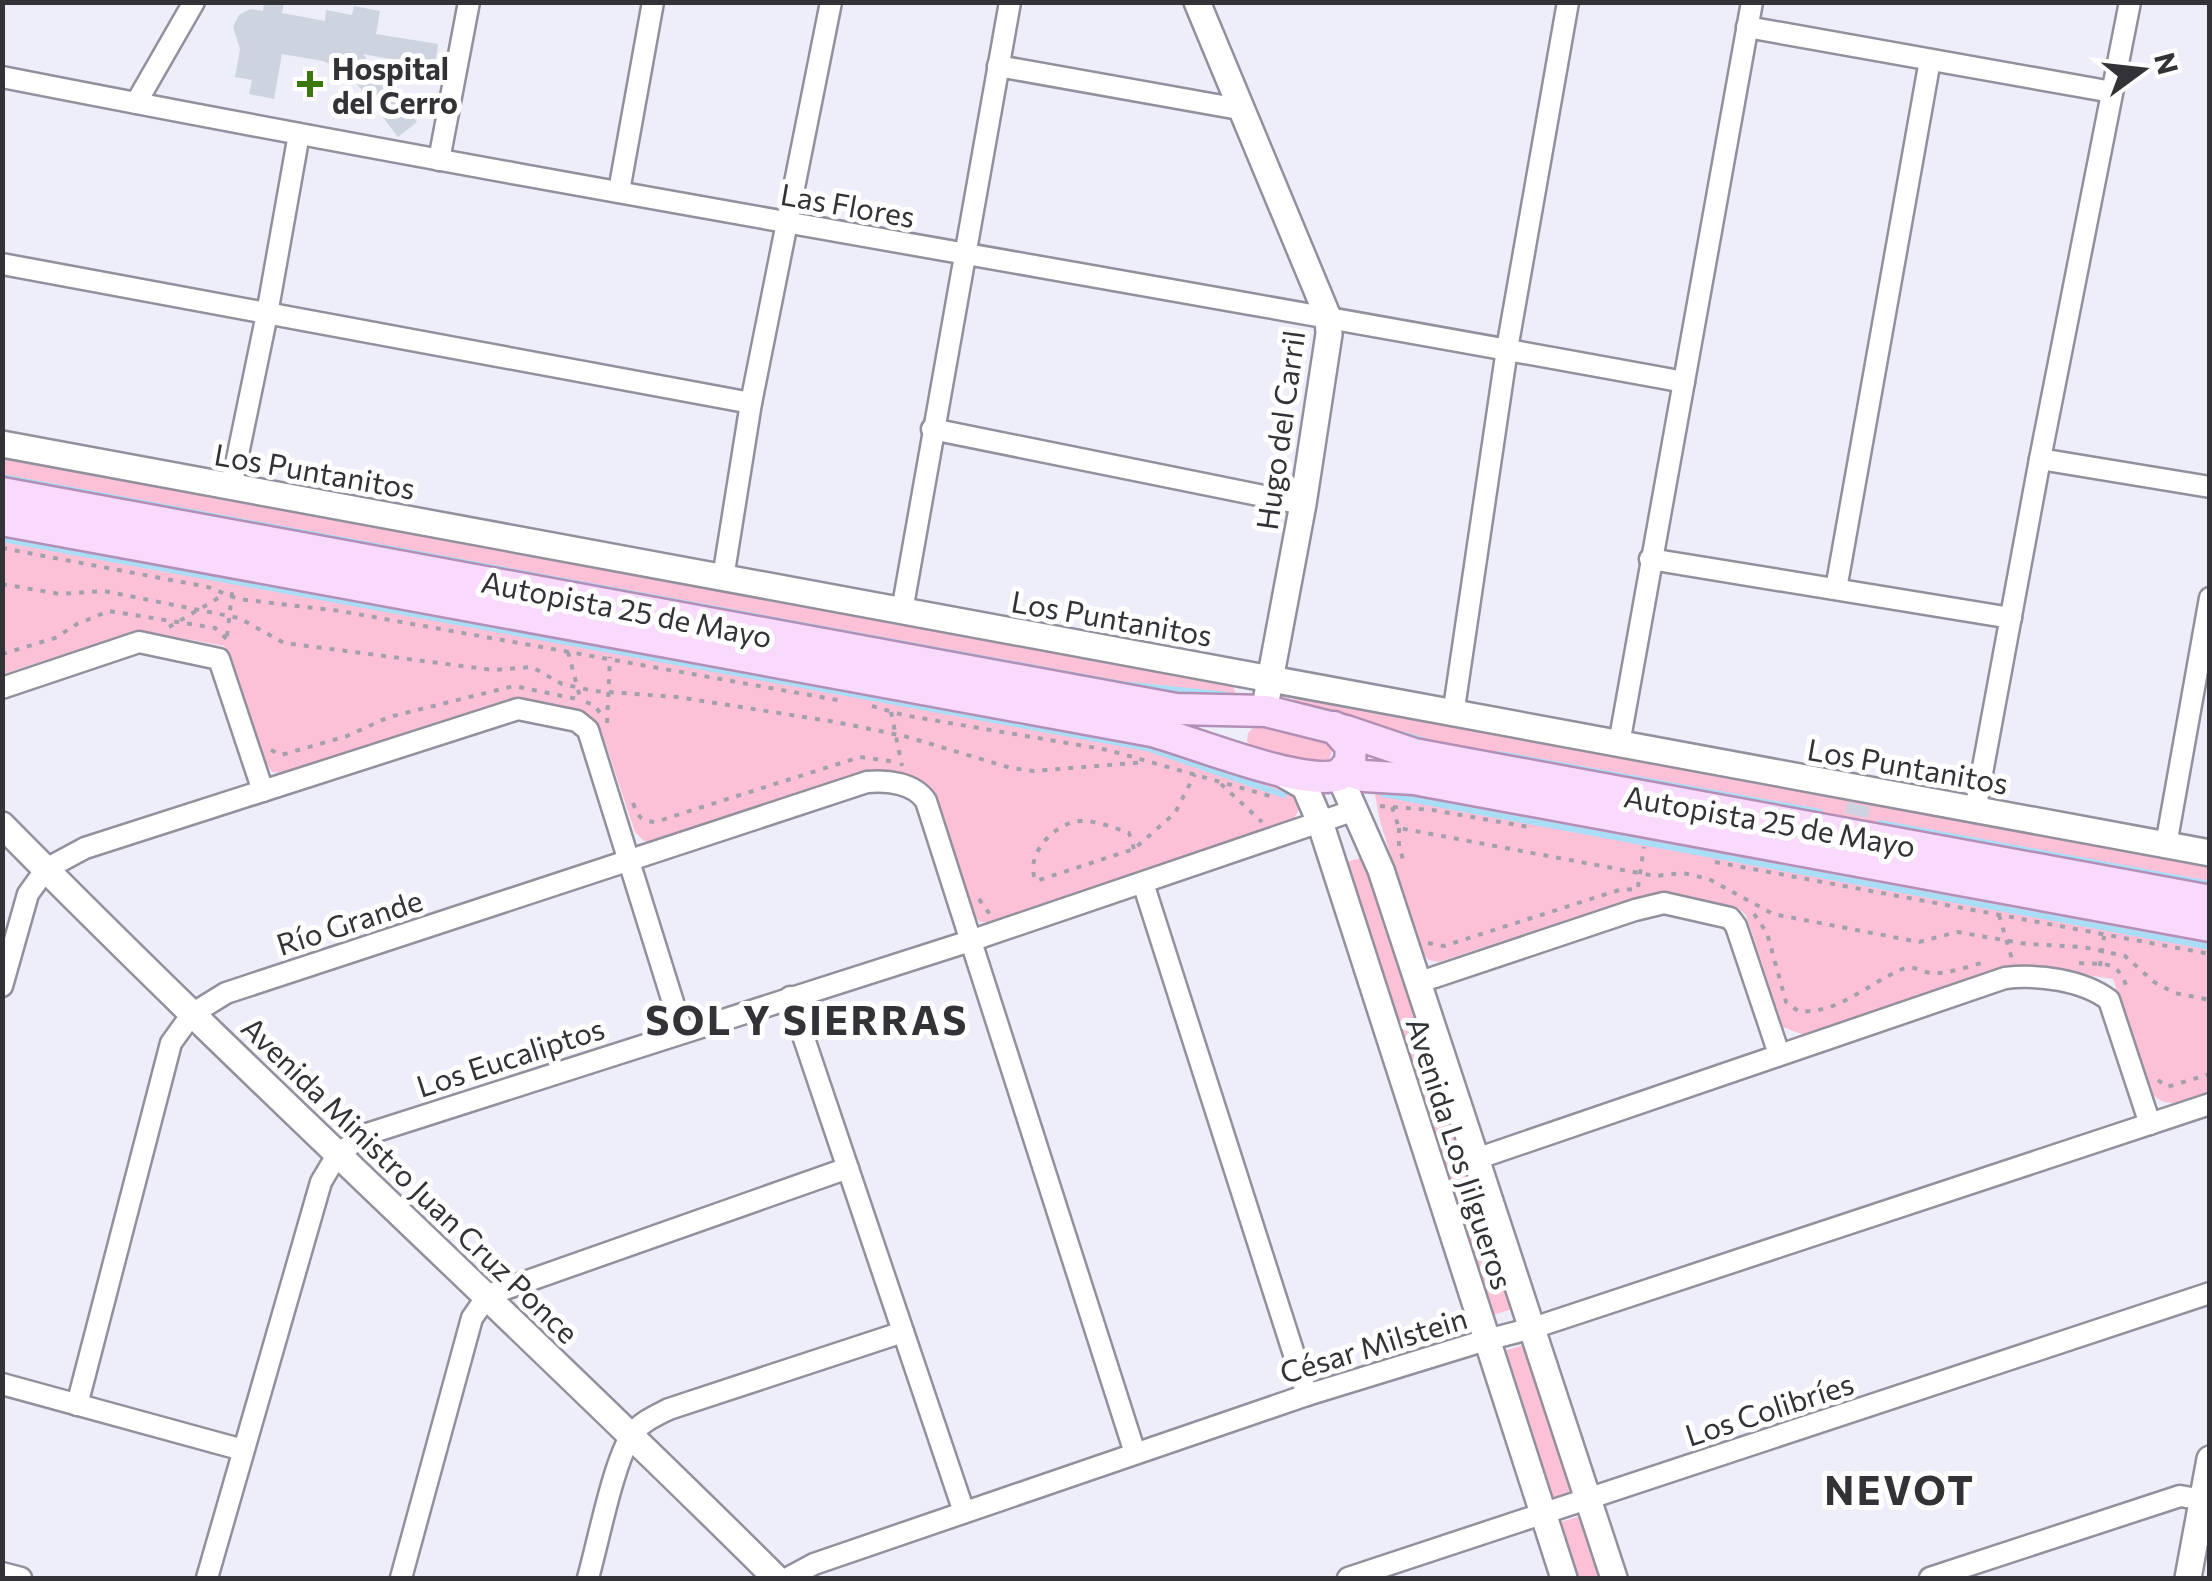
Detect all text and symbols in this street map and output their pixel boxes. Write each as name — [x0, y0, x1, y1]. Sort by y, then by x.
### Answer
north arrow — [2092, 20, 2192, 120]
place label: Hospital del Cerro — [332, 49, 458, 120]
text: N — [2148, 49, 2186, 78]
marker: Hospital del Cerro — [297, 71, 323, 97]
street label: Las Flores — [778, 174, 918, 234]
street label: Hugo del Carril — [1247, 328, 1311, 532]
street label: Los Puntanitos — [212, 434, 418, 506]
street label: Autopista 25 de Mayo — [479, 562, 775, 654]
street label: Los Puntanitos — [1009, 581, 1215, 653]
street label: Los Puntanitos — [1805, 729, 2011, 801]
street label: Autopista 25 de Mayo — [1621, 776, 1919, 864]
street label: Río Grande — [271, 880, 427, 962]
district label: SOL Y SIERRAS — [645, 994, 969, 1043]
street label: Avenida Ministro Juan Cruz Ponce — [235, 1008, 587, 1350]
street label: Los Eucaliptos — [411, 1008, 609, 1104]
street label: Avenida Los Jilgueros — [1400, 1012, 1522, 1294]
street label: César Milstein — [1275, 1298, 1471, 1390]
street label: Los Colibríes — [1680, 1363, 1858, 1453]
district label: NEVOT — [1824, 1464, 1976, 1513]

